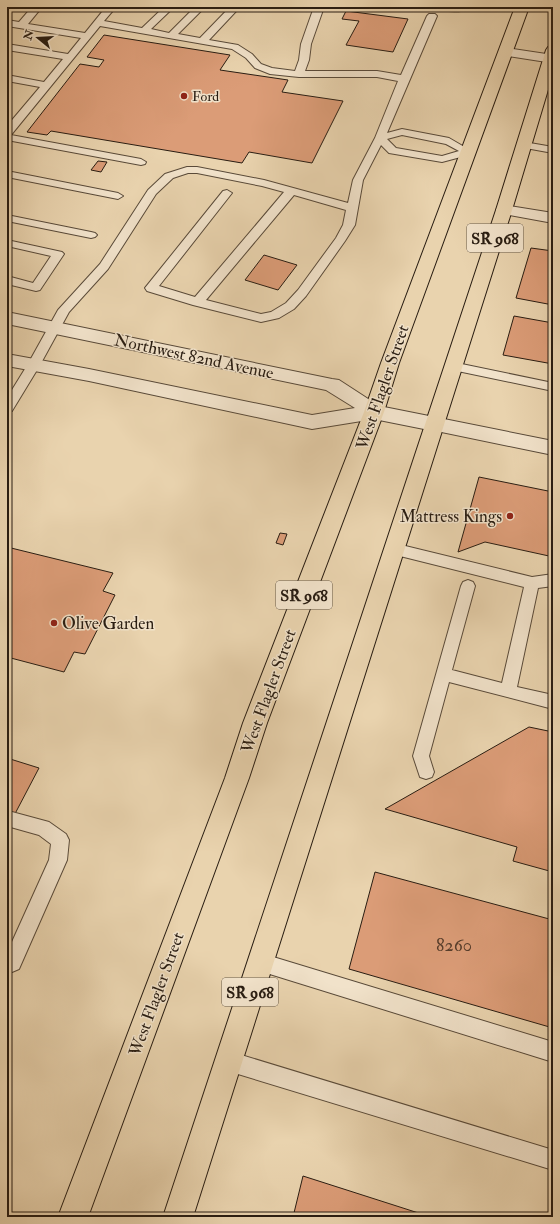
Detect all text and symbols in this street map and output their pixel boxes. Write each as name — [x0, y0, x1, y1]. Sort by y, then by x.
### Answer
north arrow — [18, 18, 58, 58]
text: N — [21, 27, 37, 43]
place label: Ford — [192, 88, 219, 105]
marker: Ford — [179, 91, 189, 101]
road number: SR 968 — [467, 224, 523, 252]
street label: West Flagler Street — [351, 322, 414, 453]
street label: Northwest 82nd Avenue — [112, 329, 276, 384]
place label: Mattress Kings — [400, 506, 502, 527]
marker: Mattress Kings — [505, 511, 515, 521]
road number: SR 968 — [276, 581, 332, 609]
place label: Olive Garden — [62, 613, 154, 634]
marker: Olive Garden — [49, 618, 59, 628]
street label: West Flagler Street — [236, 626, 301, 757]
street label: West Flagler Street — [124, 929, 189, 1060]
house number: 8260 — [436, 934, 472, 957]
road number: SR 968 — [222, 978, 278, 1006]

